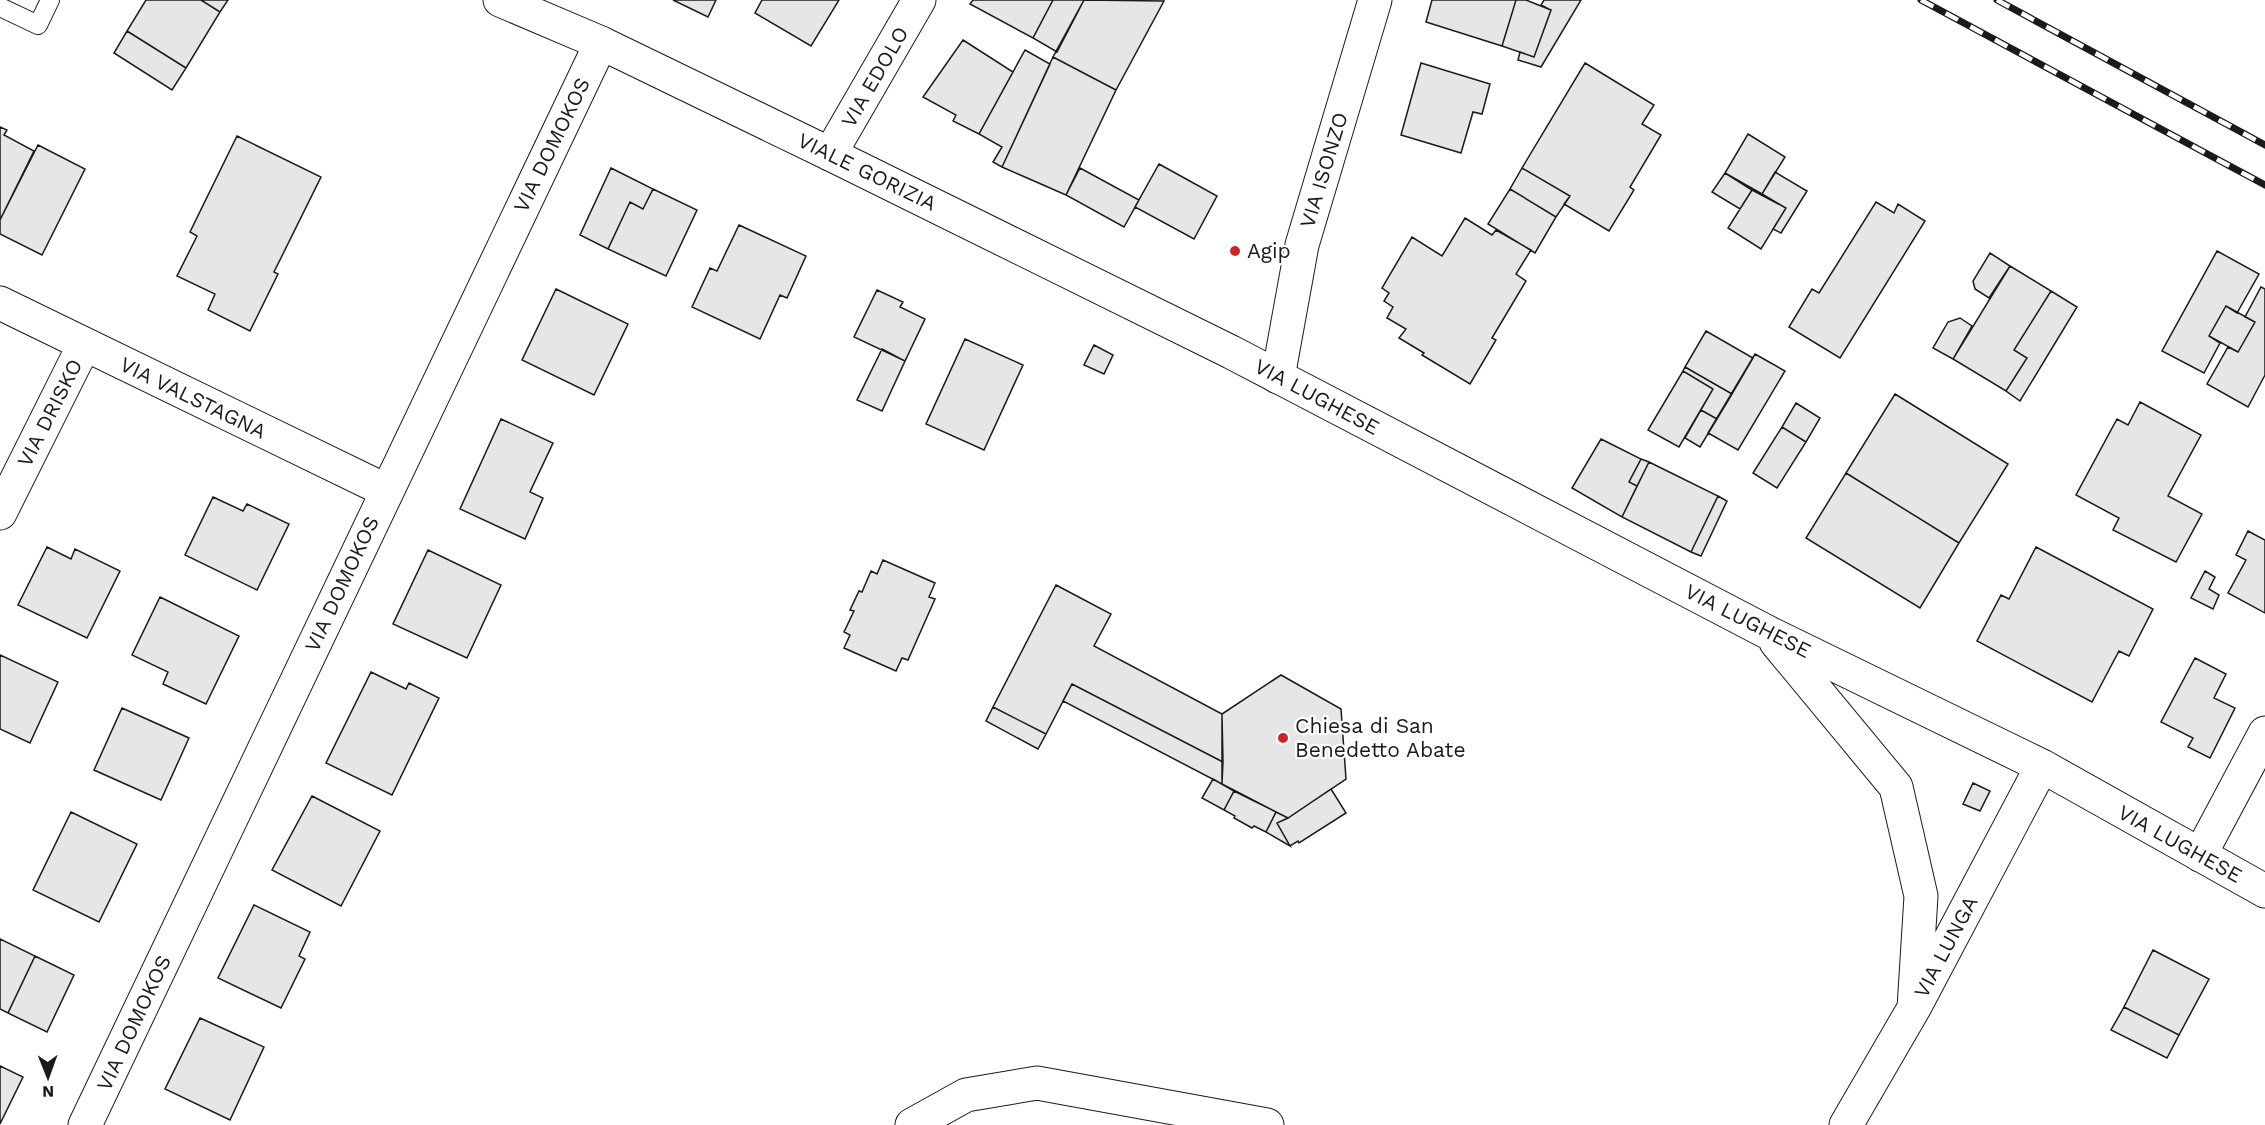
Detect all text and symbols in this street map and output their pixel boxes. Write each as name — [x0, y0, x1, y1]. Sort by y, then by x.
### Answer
street label: VIA EDOLO — [836, 22, 913, 132]
street label: VIA DOMOKOS — [508, 73, 595, 216]
street label: VIA ISONZO — [1294, 109, 1353, 231]
street label: VIALE GORIZIA — [794, 127, 941, 216]
place label: Agip — [1247, 238, 1291, 263]
marker: Agip — [1228, 244, 1242, 258]
street label: VIA VALSTAGNA — [116, 351, 271, 444]
street label: VIA LUGHESE — [1250, 353, 1384, 440]
street label: VIA DRISKO — [12, 355, 87, 471]
street label: VIA DOMOKOS — [299, 512, 384, 656]
street label: VIA LUGHESE — [1681, 578, 1815, 663]
place label: Chiesa di San Benedetto Abate — [1295, 713, 1466, 762]
marker: Chiesa di San Benedetto Abate — [1276, 731, 1290, 745]
street label: VIA LUGHESE — [2114, 799, 2247, 888]
street label: VIA LUNGA — [1908, 892, 1983, 1002]
street label: VIA DOMOKOS — [91, 951, 176, 1095]
north arrow — [18, 1047, 78, 1107]
text: N — [42, 1082, 54, 1101]

